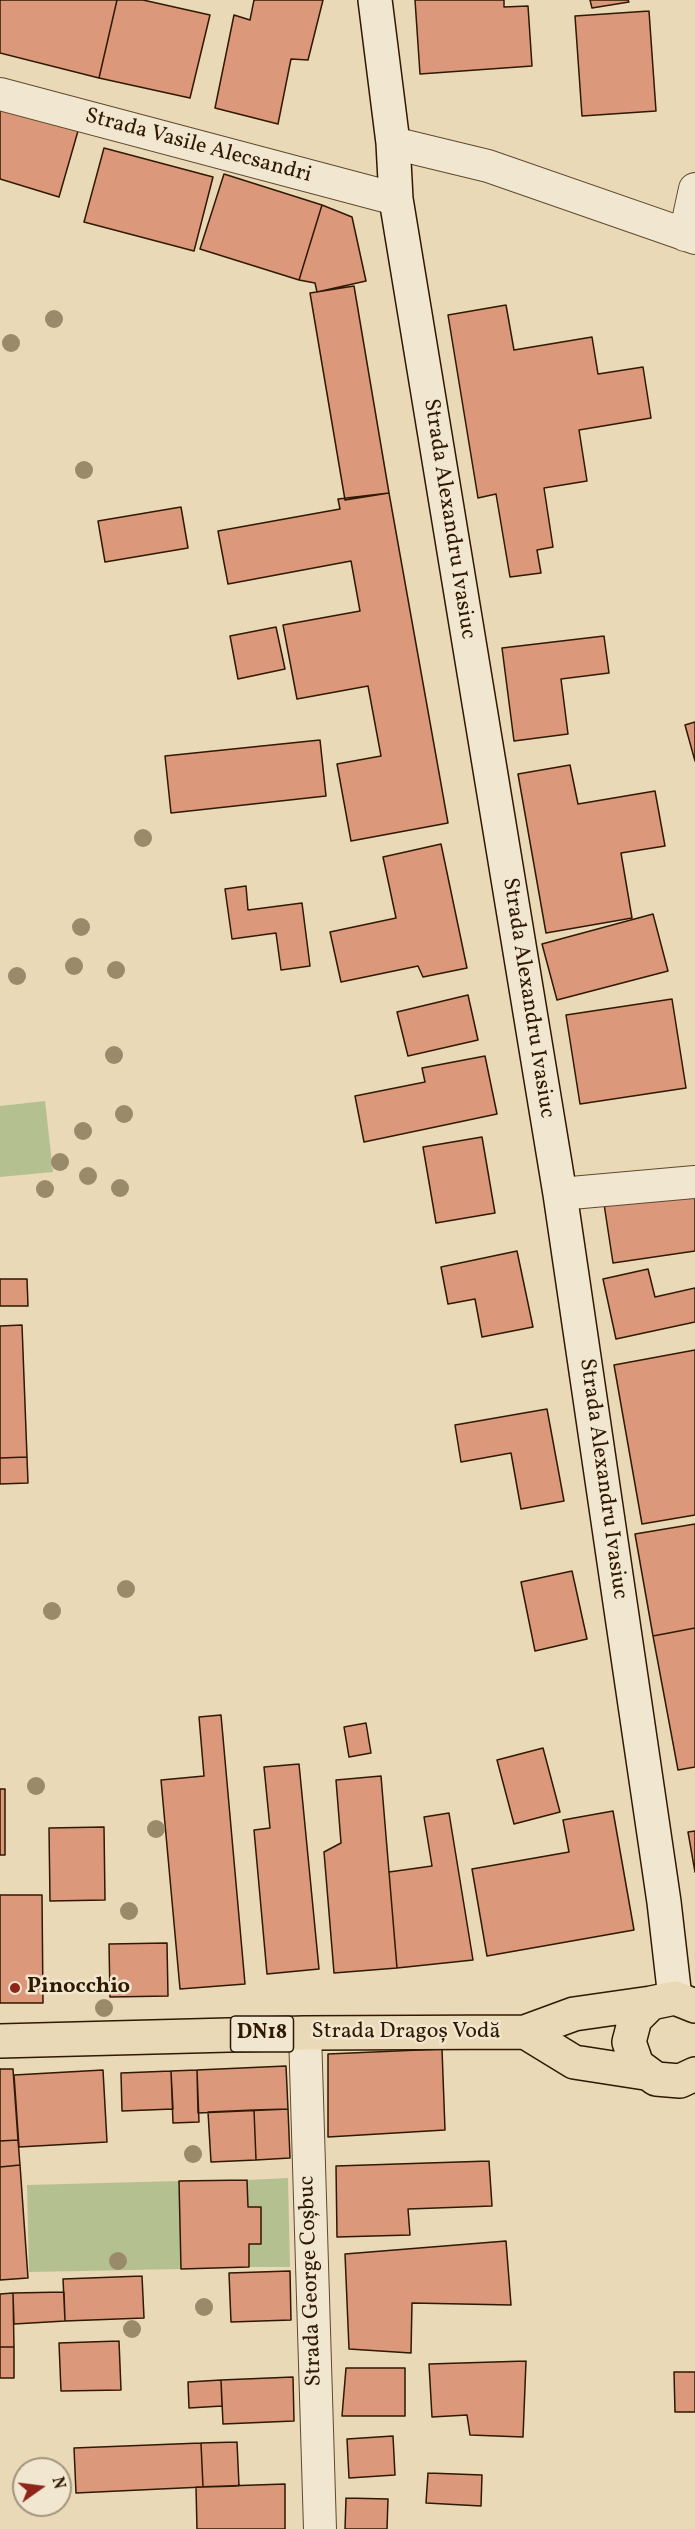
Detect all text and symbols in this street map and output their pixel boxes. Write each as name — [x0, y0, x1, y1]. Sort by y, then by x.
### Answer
street label: Strada Vasile Alecsandri — [82, 104, 314, 190]
street label: Strada Alexandru Ivasiuc — [416, 397, 480, 641]
street label: Strada Alexandru Ivasiuc — [495, 876, 559, 1120]
street label: Strada Alexandru Ivasiuc — [572, 1357, 632, 1601]
place label: Pinocchio — [27, 1975, 130, 2001]
marker: Pinocchio — [8, 1981, 22, 1995]
road number: DN18 — [230, 2016, 294, 2052]
street label: Strada Dragoș Vodă — [312, 2020, 500, 2046]
street label: Strada George Coșbuc — [295, 2175, 329, 2387]
north arrow — [12, 2457, 72, 2517]
text: N — [45, 2475, 70, 2491]

